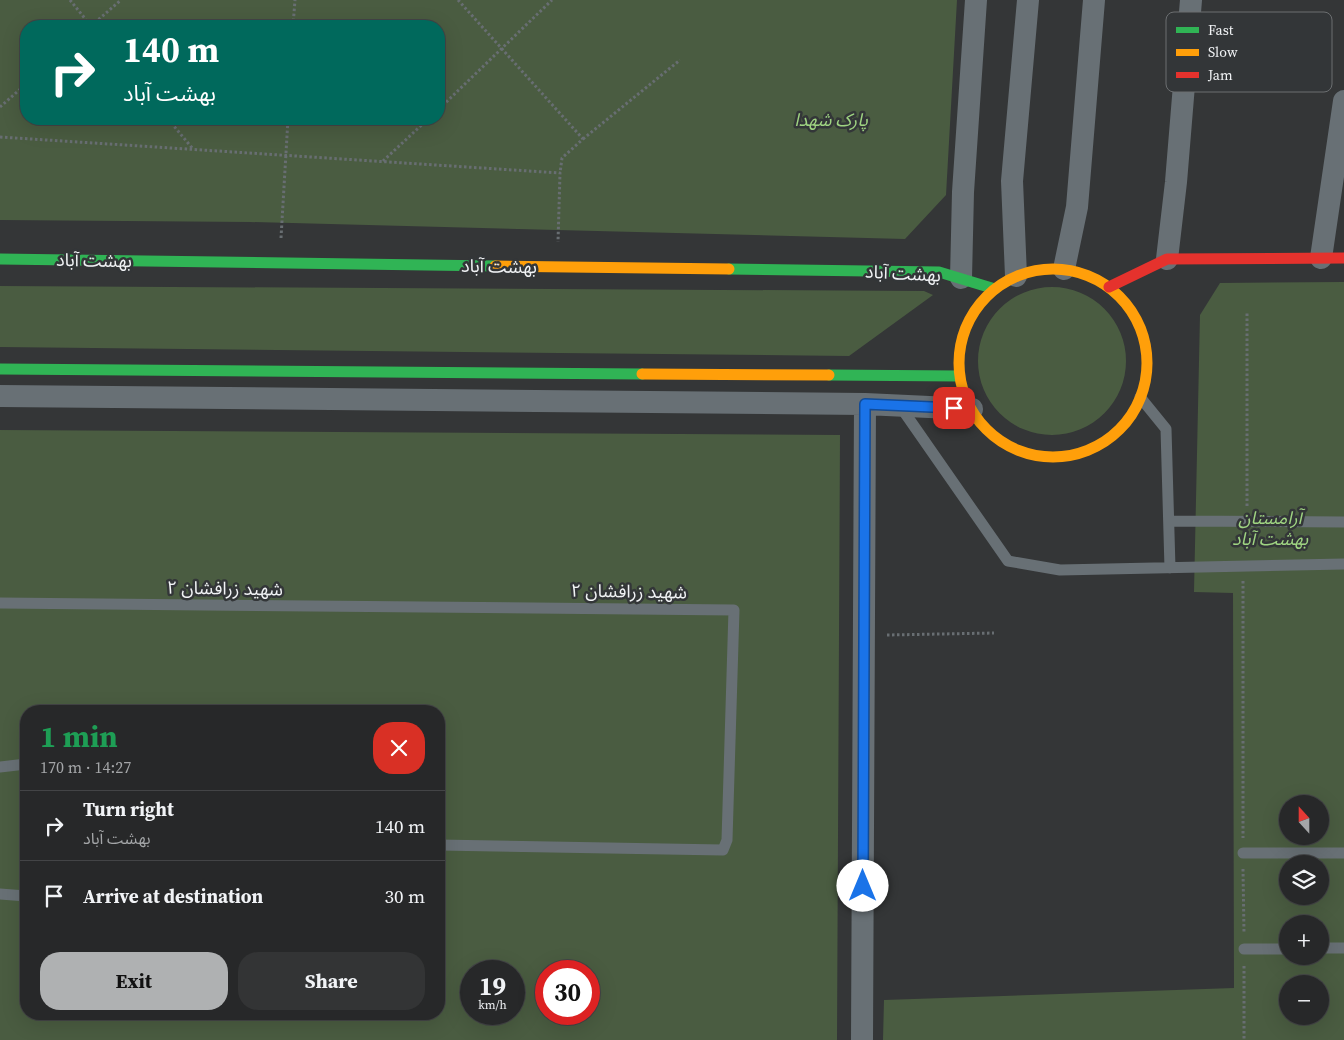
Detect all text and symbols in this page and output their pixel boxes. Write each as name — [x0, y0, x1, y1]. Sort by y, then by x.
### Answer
legend — [1166, 12, 1332, 92]
text: Fast — [1208, 20, 1234, 40]
text: 140 m — [123, 26, 219, 74]
icon: right — [40, 40, 105, 105]
text: Slow — [1208, 42, 1238, 62]
text: Jam — [1207, 65, 1233, 85]
text: بهشت آباد — [123, 78, 216, 108]
park label: پارک شهدا — [794, 107, 868, 132]
street label: بهشت آباد — [56, 247, 132, 273]
street label: بهشت آباد — [461, 253, 537, 279]
street label: بهشت آباد — [864, 259, 942, 287]
pin — [933, 387, 975, 429]
icon: arrive — [940, 394, 968, 422]
park label: آرامستان بهشت آباد — [1232, 505, 1308, 551]
street label: شهید زرافشان ۲ — [167, 574, 283, 602]
street label: شهید زرافشان ۲ — [571, 577, 687, 605]
text: 1 min — [40, 716, 118, 757]
button: close — [373, 722, 425, 774]
text: 170 m · 14:27 — [40, 756, 131, 778]
north arrow — [1279, 795, 1329, 845]
map controls — [1279, 795, 1329, 1025]
text: Turn right — [83, 796, 174, 822]
icon: right — [40, 812, 68, 840]
text: 140 m — [375, 813, 425, 839]
text: بهشت آباد — [83, 827, 151, 849]
button: layers — [1279, 855, 1329, 905]
position arrow — [836, 859, 888, 911]
icon: arrive — [40, 882, 68, 910]
text: Arrive at destination — [83, 883, 263, 909]
text: 30 m — [384, 883, 425, 909]
button: + — [1279, 915, 1329, 965]
button: Exit — [40, 952, 228, 1010]
button: Share — [238, 952, 425, 1010]
speed limit sign: 30 — [535, 960, 600, 1025]
text: 19 — [479, 969, 506, 1003]
button: − — [1279, 975, 1329, 1025]
text: km/h — [478, 997, 507, 1013]

